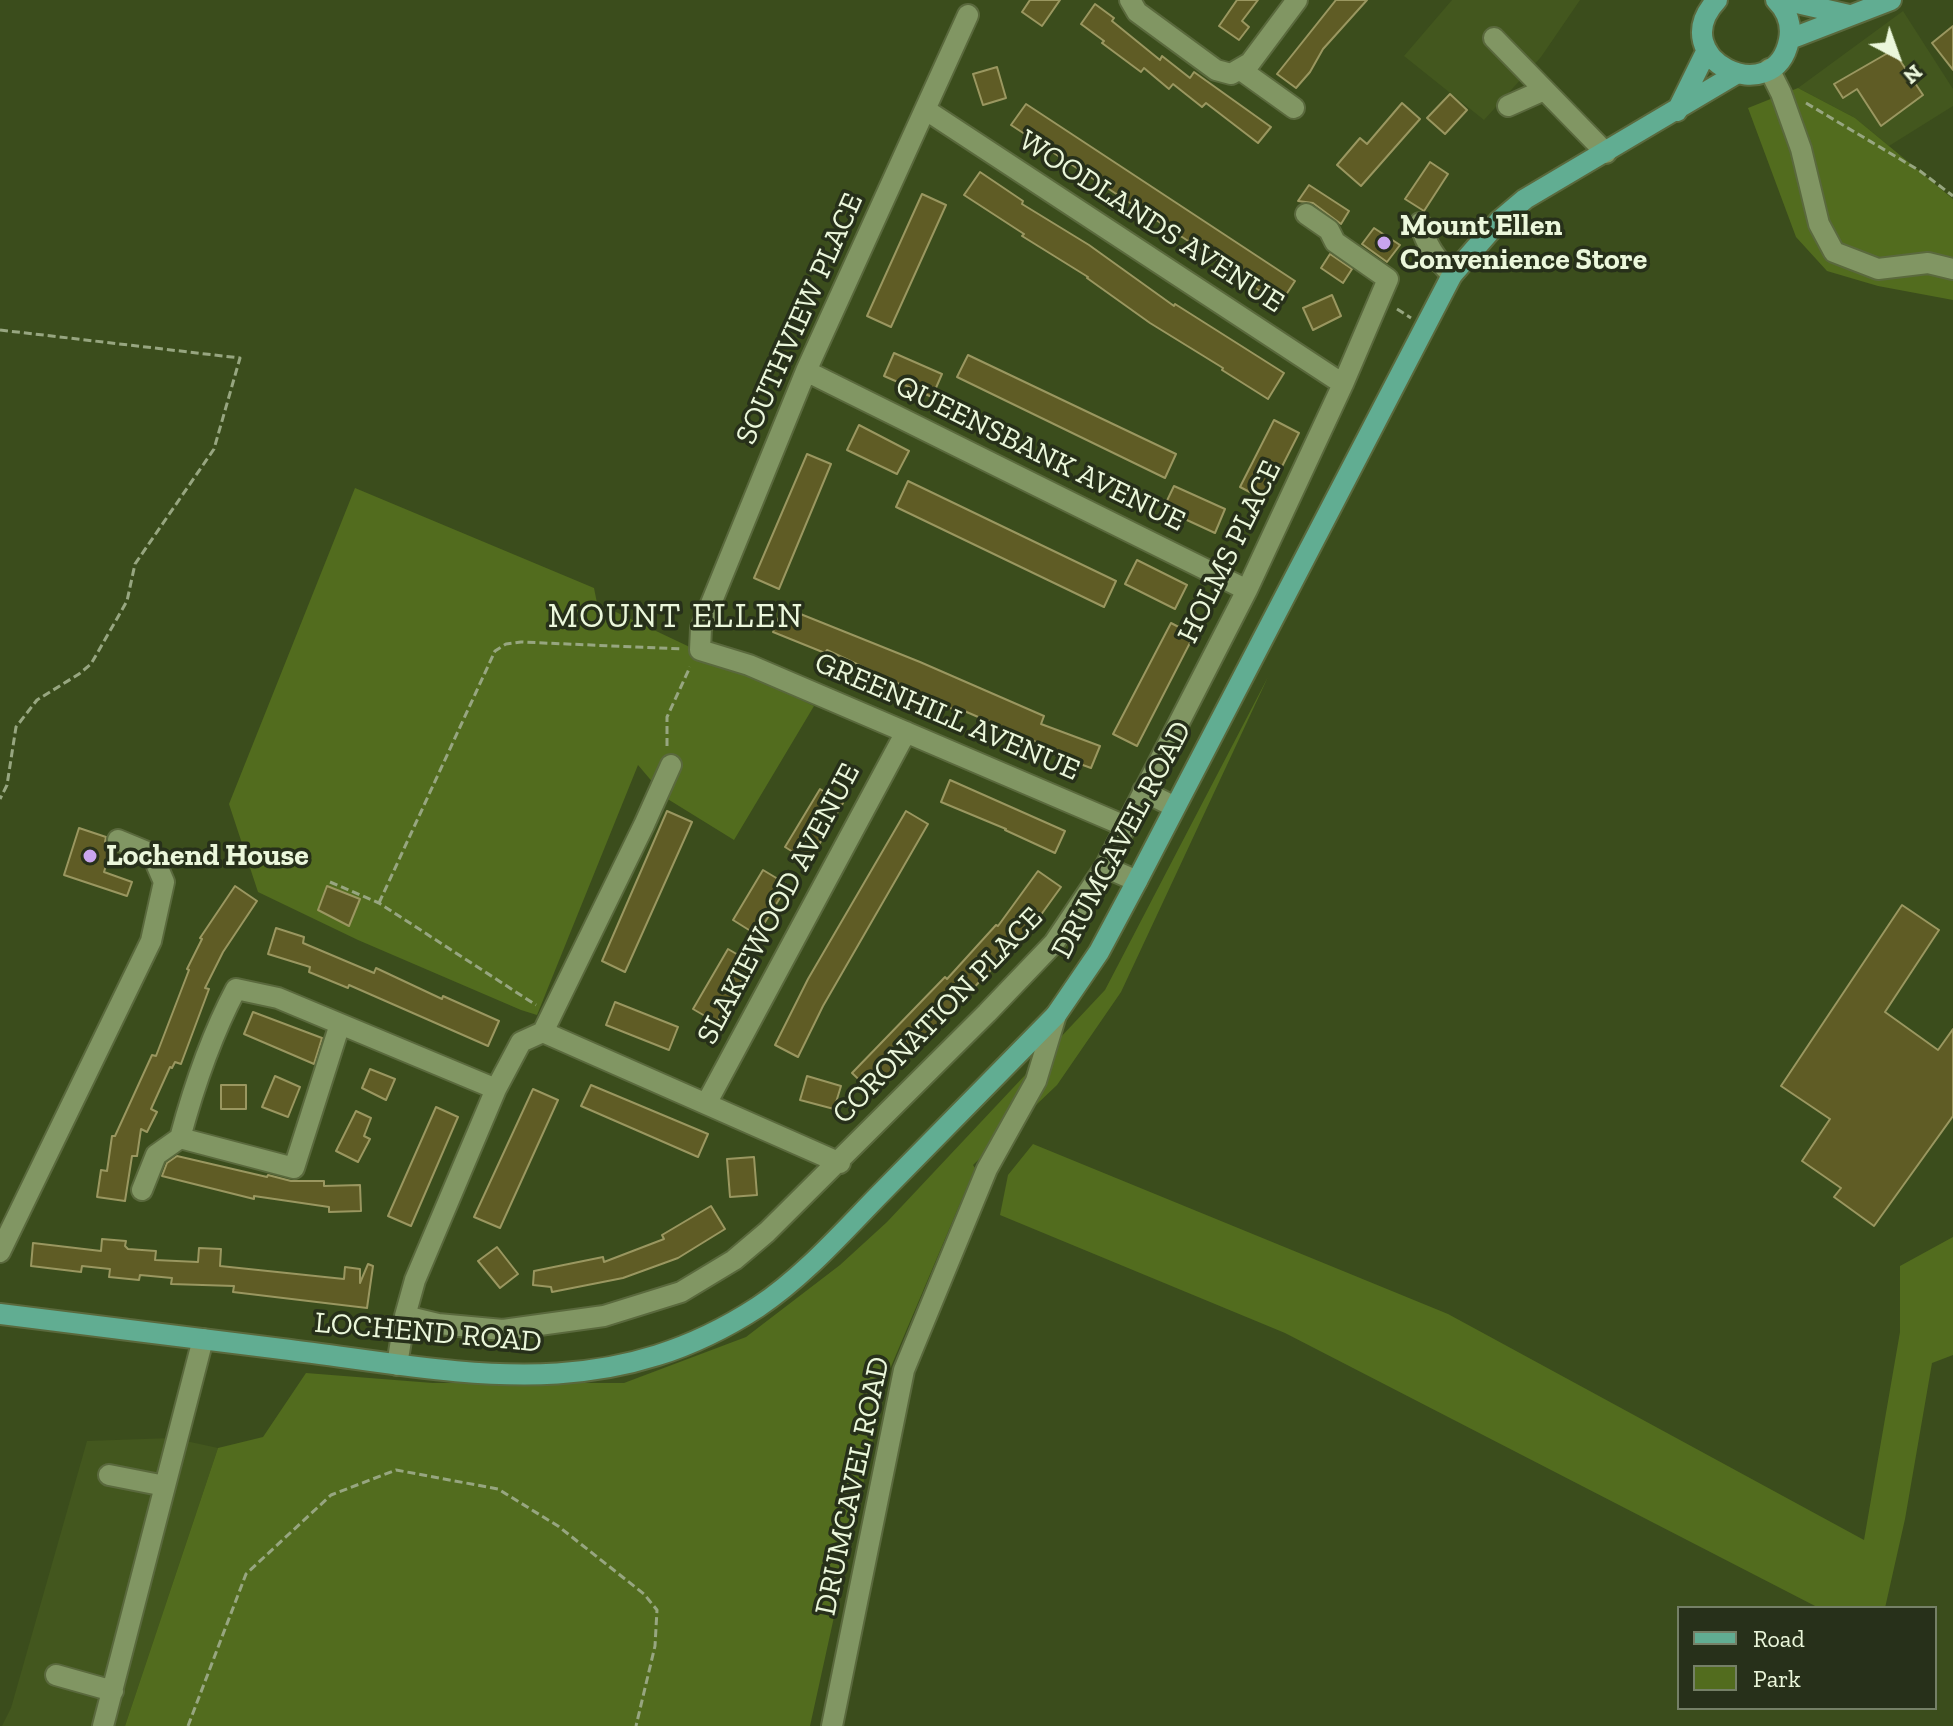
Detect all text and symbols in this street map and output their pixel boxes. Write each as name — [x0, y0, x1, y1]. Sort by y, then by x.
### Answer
north arrow — [1857, 16, 1937, 96]
text: N — [1898, 59, 1928, 90]
street label: WOODLANDS AVENUE — [1012, 123, 1290, 321]
street label: SOUTHVIEW PLACE — [728, 188, 872, 450]
place label: Mount Ellen Convenience Store — [1400, 208, 1647, 278]
marker: Mount Ellen Convenience Store — [1375, 234, 1393, 252]
street label: QUEENSBANK AVENUE — [889, 368, 1191, 540]
street label: HOLMS PLACE — [1170, 455, 1290, 649]
district label: MOUNT ELLEN — [548, 597, 804, 637]
street label: GREENHILL AVENUE — [809, 645, 1085, 789]
street label: DRUMCAVEL ROAD — [1044, 715, 1200, 965]
street label: SLAKIEWOOD AVENUE — [690, 757, 868, 1051]
place label: Lochend House — [106, 838, 309, 874]
marker: Lochend House — [81, 847, 99, 865]
street label: CORONATION PLACE — [825, 900, 1051, 1132]
street label: LOCHEND ROAD — [313, 1305, 543, 1361]
street label: DRUMCAVEL ROAD — [808, 1353, 898, 1619]
legend — [1677, 1606, 1937, 1710]
text: Road — [1753, 1624, 1805, 1653]
text: Park — [1753, 1664, 1801, 1693]

